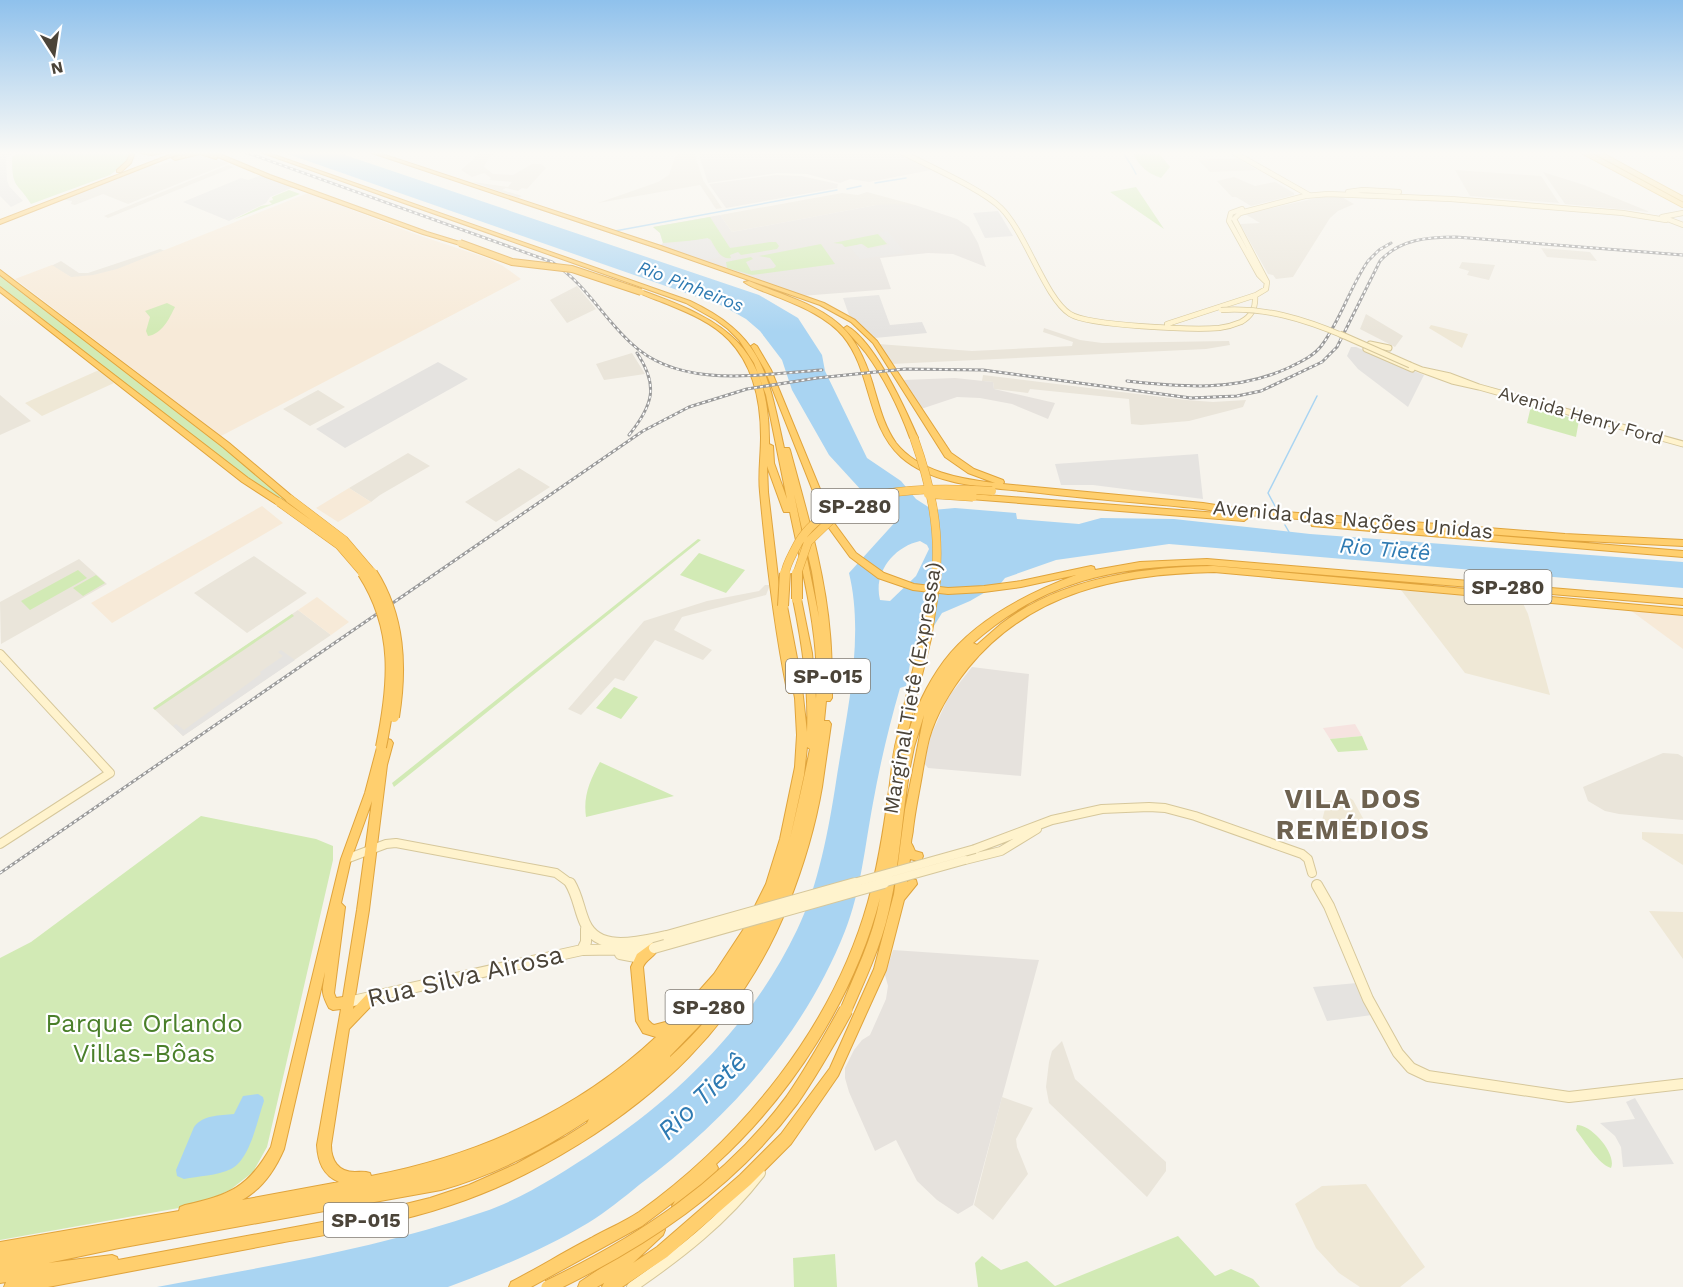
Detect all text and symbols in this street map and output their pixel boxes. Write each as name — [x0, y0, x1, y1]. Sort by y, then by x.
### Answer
north arrow — [24, 24, 84, 84]
text: N — [49, 58, 65, 79]
water label: Rio Pinheiros — [635, 256, 747, 316]
street label: Avenida Henry Ford — [1496, 381, 1666, 449]
road number: SP-280 — [812, 489, 898, 523]
street label: Avenida das Nações Unidas — [1212, 494, 1494, 544]
water label: Rio Tietê — [1338, 533, 1432, 565]
street label: Marginal Tietê (Expressa) — [878, 560, 946, 816]
road number: SP-280 — [1464, 570, 1552, 604]
road number: SP-015 — [786, 659, 870, 693]
district label: VILA DOS REMÉDIOS — [1276, 783, 1430, 846]
street label: Rua Silva Airosa — [364, 939, 566, 1013]
road number: SP-280 — [666, 990, 752, 1024]
park label: Parque Orlando Villas-Bôas — [45, 1008, 243, 1068]
water label: Rio Tietê — [651, 1046, 753, 1146]
road number: SP-015 — [324, 1203, 408, 1237]

